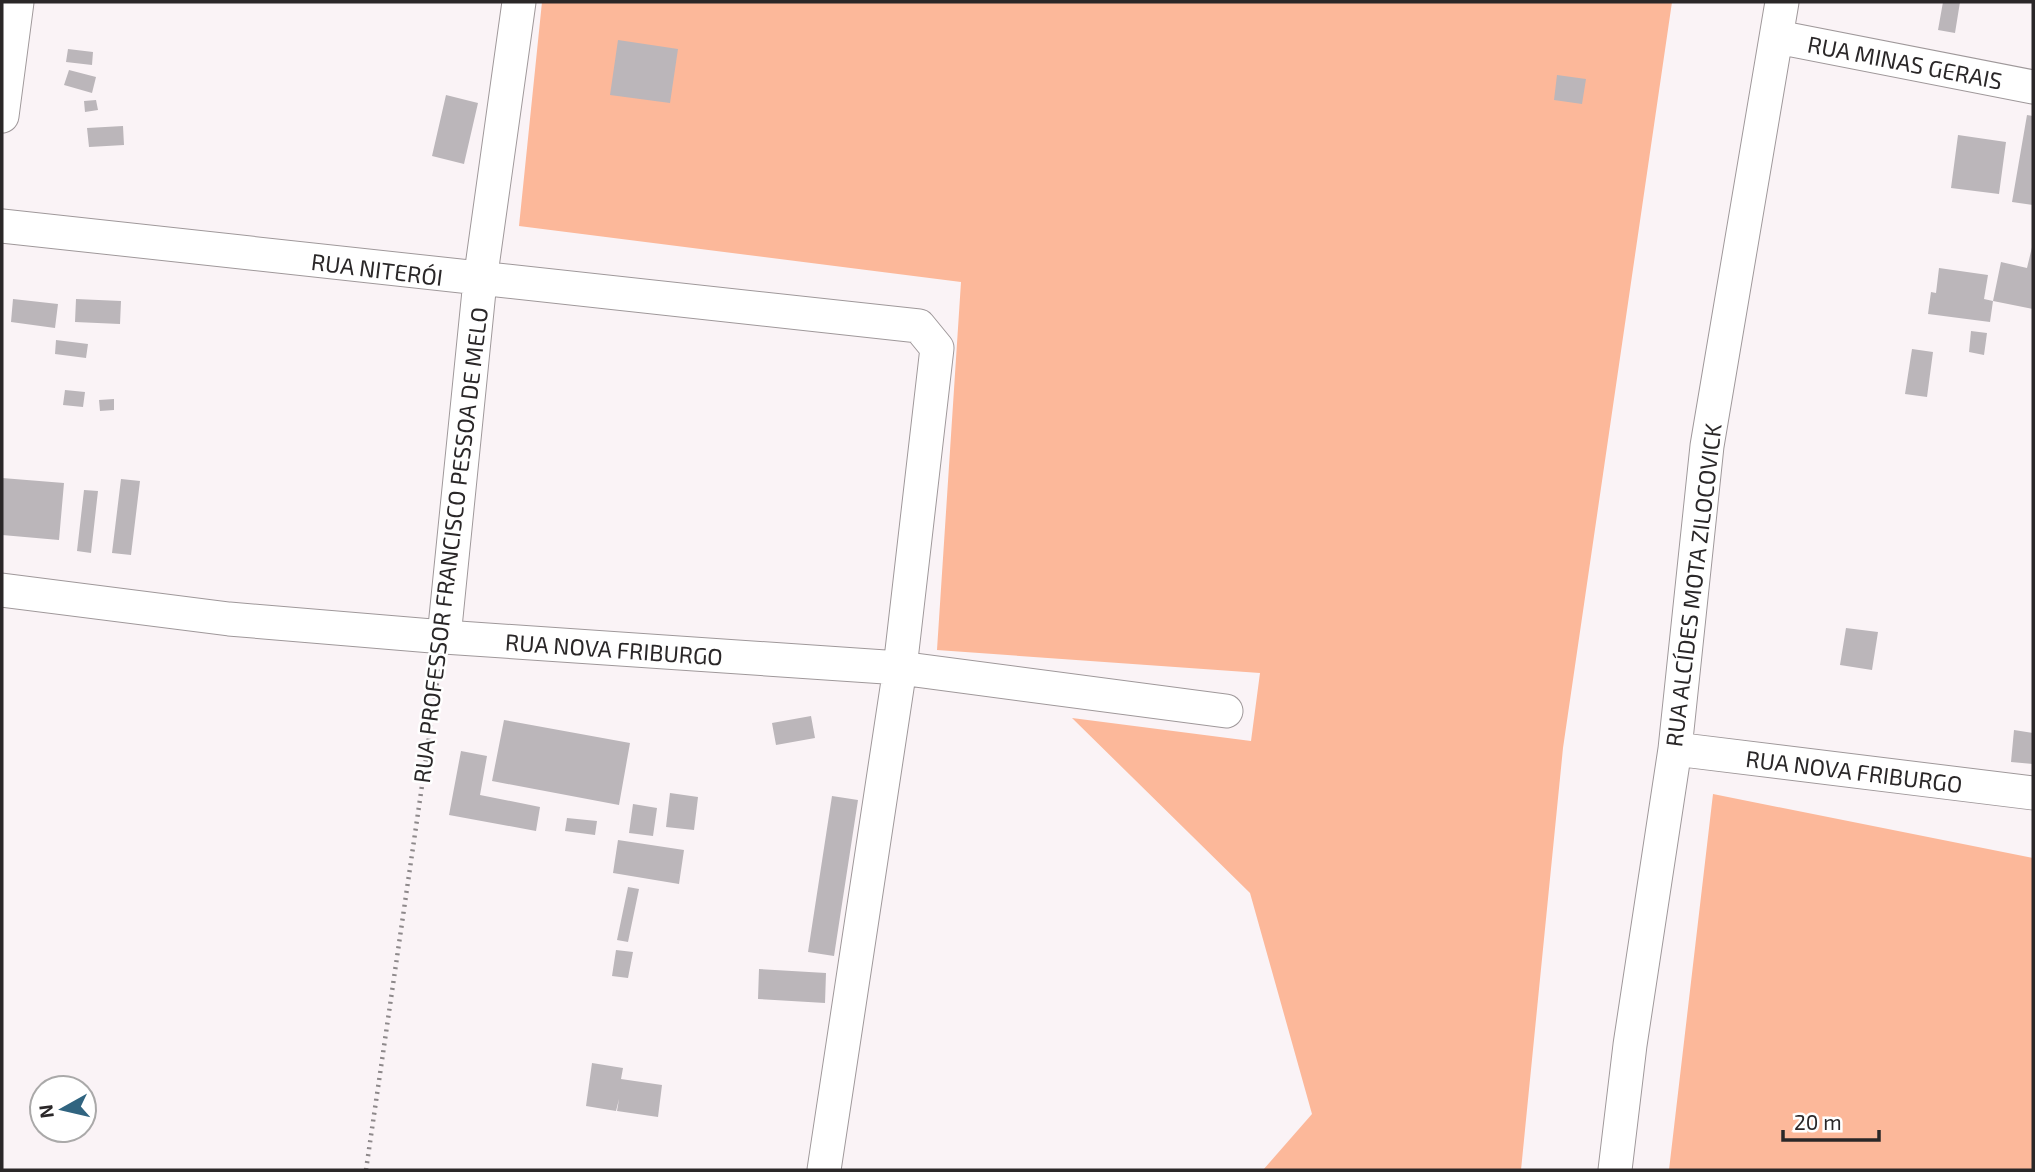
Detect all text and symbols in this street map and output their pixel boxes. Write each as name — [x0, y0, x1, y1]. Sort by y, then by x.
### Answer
street label: RUA MINAS GERAIS — [1805, 29, 2005, 95]
street label: RUA NITERÓI — [310, 247, 444, 291]
street label: RUA PROFESSOR FRANCISCO PESSOA DE MELO — [407, 305, 493, 785]
street label: RUA ALCÍDES MOTA ZILOCOVICK — [1659, 421, 1727, 748]
street label: RUA NOVA FRIBURGO — [504, 627, 724, 671]
street label: RUA NOVA FRIBURGO — [1744, 744, 1964, 798]
north arrow — [28, 1074, 98, 1144]
scale bar — [1783, 1098, 1879, 1142]
text: N — [33, 1103, 58, 1120]
text: 20 m — [1794, 1109, 1842, 1134]

